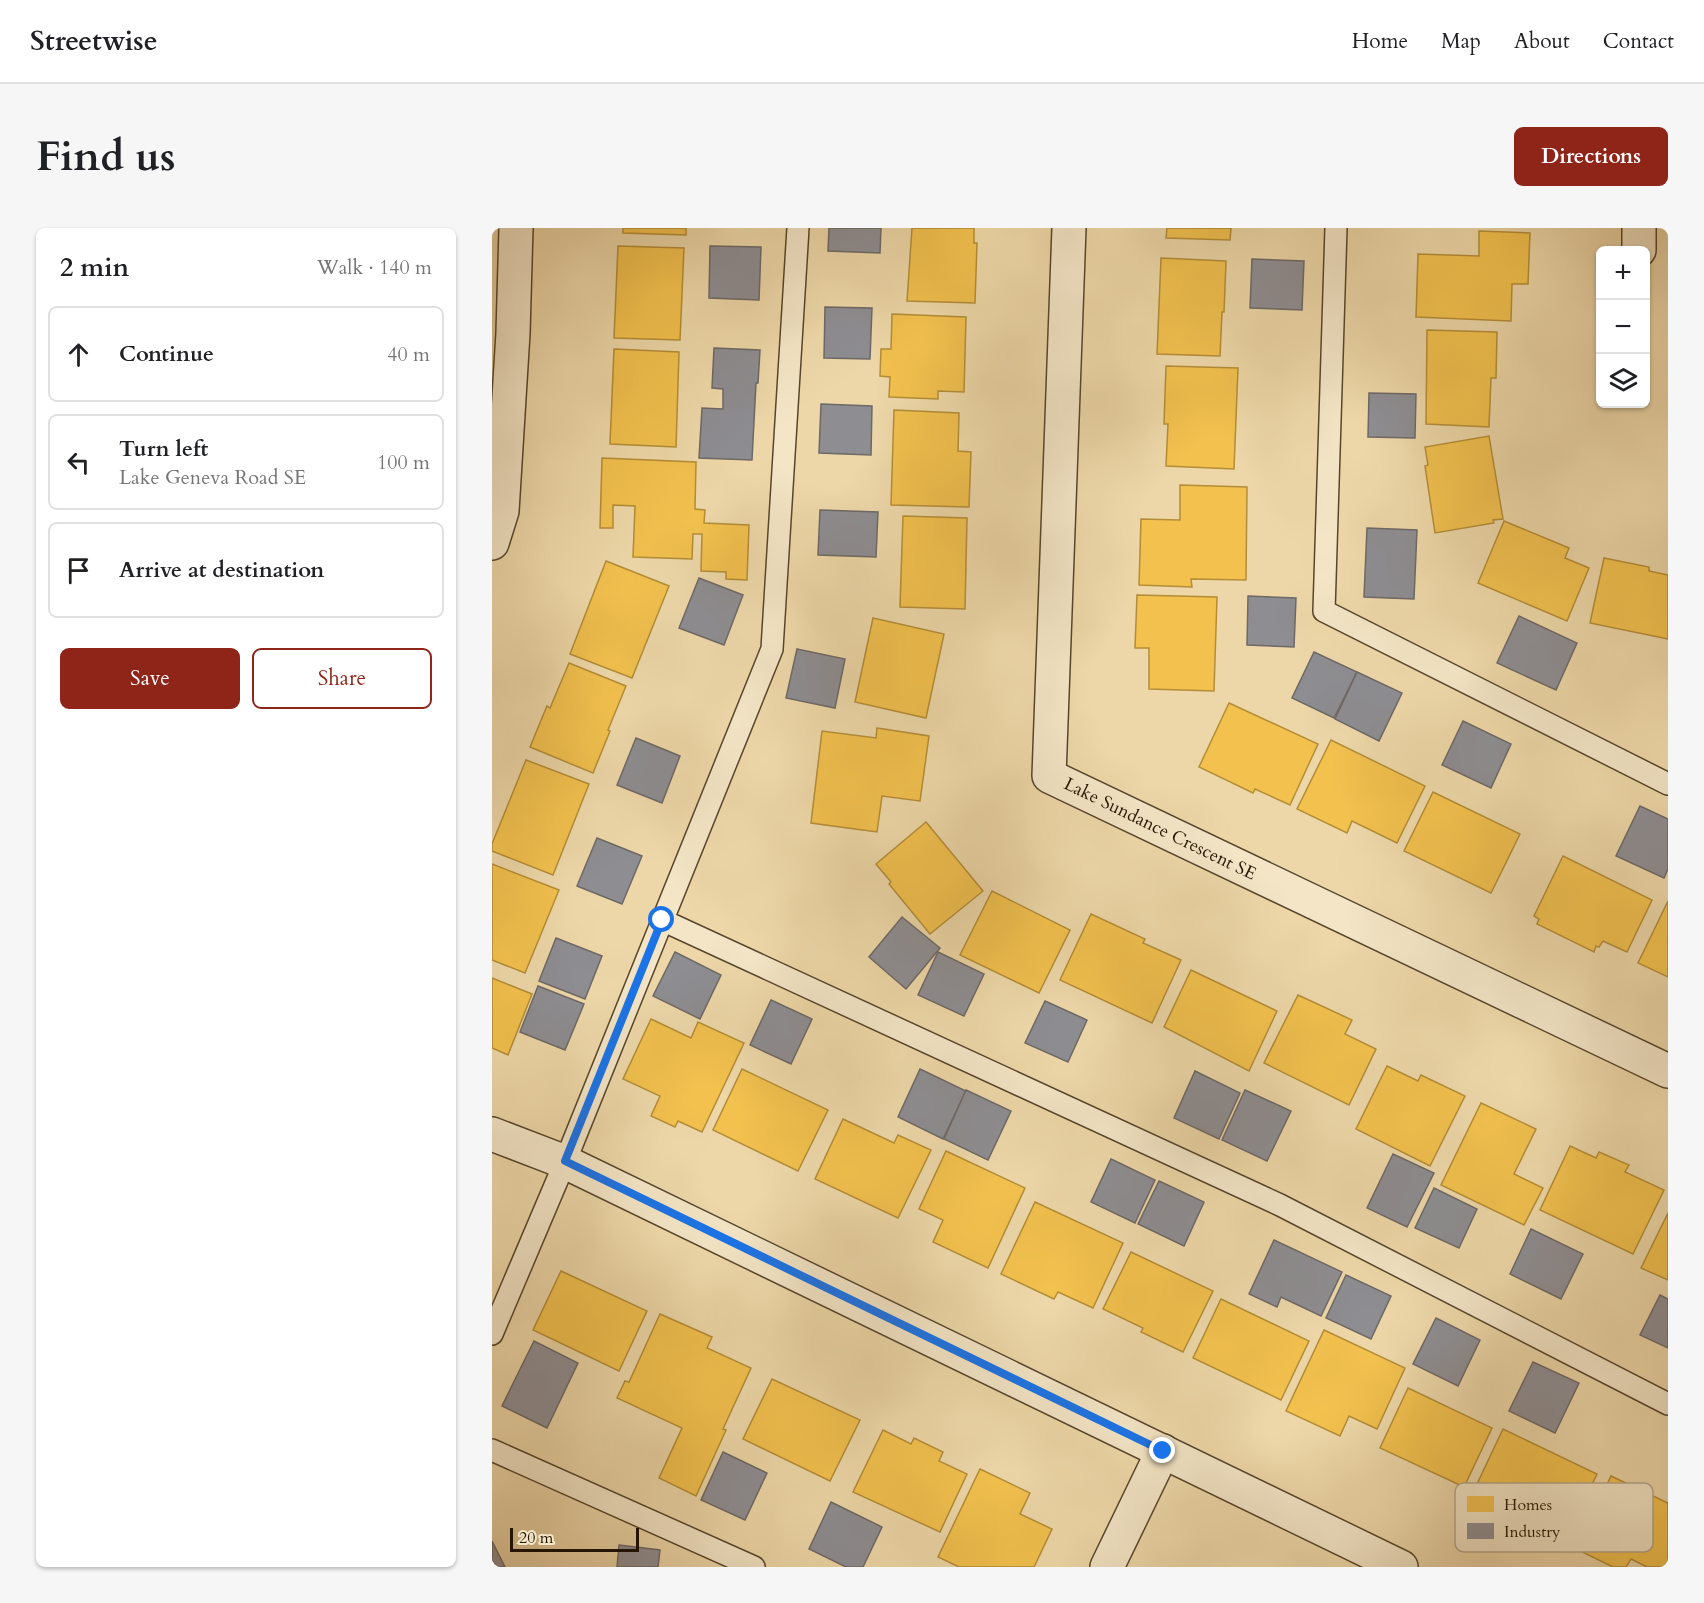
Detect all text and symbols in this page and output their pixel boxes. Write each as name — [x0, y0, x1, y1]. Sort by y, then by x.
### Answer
text: Streetwise — [30, 22, 158, 60]
text: Home — [1352, 27, 1408, 56]
text: Map — [1441, 27, 1481, 56]
text: About — [1514, 27, 1570, 56]
text: Contact — [1603, 27, 1674, 56]
button: Directions — [1514, 127, 1668, 186]
text: Find us — [36, 128, 176, 185]
map controls — [1596, 246, 1650, 408]
button: + — [1596, 246, 1650, 300]
text: 2 min — [60, 250, 129, 285]
text: Walk · 140 m — [317, 254, 432, 281]
button: − — [1596, 300, 1650, 354]
icon: ahead — [62, 338, 95, 371]
text: Continue — [119, 339, 214, 369]
text: 40 m — [387, 341, 430, 368]
button: layers — [1596, 354, 1650, 408]
text: Turn left — [119, 434, 208, 464]
icon: left — [62, 446, 95, 479]
text: 100 m — [377, 449, 430, 476]
text: Lake Geneva Road SE — [119, 464, 306, 491]
icon: arrive — [62, 554, 95, 587]
text: Arrive at destination — [119, 555, 324, 585]
button: Save — [60, 648, 240, 709]
button: Share — [252, 648, 432, 709]
street label: Lake Sundance Crescent SE — [1060, 772, 1260, 886]
route start — [648, 906, 674, 932]
route end — [1149, 1437, 1175, 1463]
legend — [1455, 1483, 1653, 1552]
text: Homes — [1504, 1494, 1552, 1516]
text: Industry — [1504, 1521, 1561, 1543]
scale bar — [510, 1525, 639, 1552]
text: 20 m — [519, 1527, 553, 1549]

